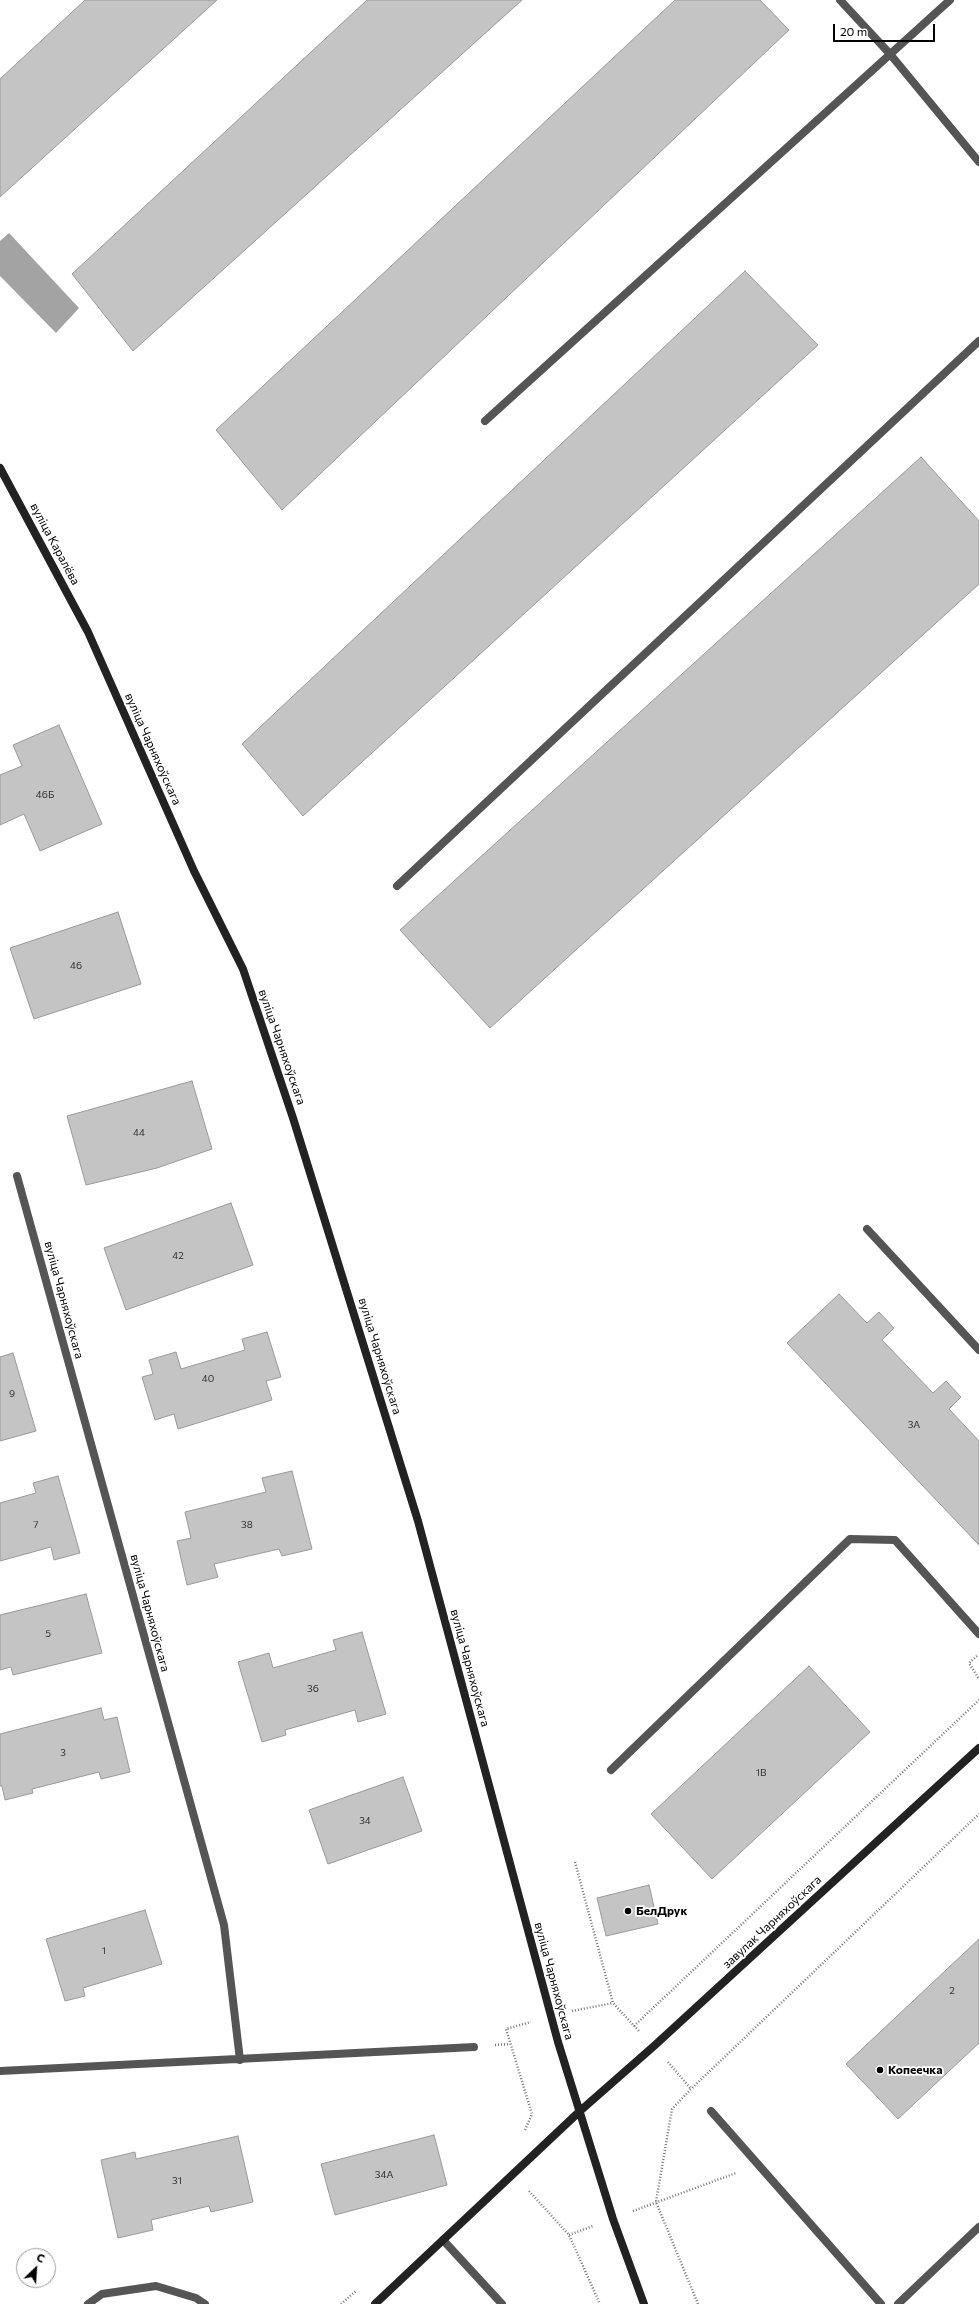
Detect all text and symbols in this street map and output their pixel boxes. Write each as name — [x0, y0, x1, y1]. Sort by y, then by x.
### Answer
scale bar — [835, 16, 937, 42]
text: 20 m — [840, 24, 867, 38]
street label: вуліца Каралёва — [27, 500, 83, 588]
street label: вуліца Чарняхоўскага — [122, 691, 184, 807]
house number: 46Б — [36, 789, 54, 801]
house number: 46 — [70, 960, 82, 972]
street label: вуліца Чарняхоўскага — [255, 987, 309, 1107]
house number: 44 — [133, 1127, 145, 1139]
street label: вуліца Чарняхоўскага — [41, 1240, 87, 1360]
house number: 42 — [172, 1250, 184, 1262]
street label: вуліца Чарняхоўскага — [355, 1296, 405, 1416]
house number: 40 — [202, 1373, 214, 1385]
house number: 9 — [9, 1388, 15, 1400]
house number: 3А — [908, 1419, 920, 1431]
house number: 7 — [33, 1519, 39, 1531]
house number: 38 — [241, 1519, 253, 1531]
street label: вуліца Чарняхоўскага — [127, 1553, 173, 1673]
street label: вуліца Чарняхоўскага — [447, 1608, 493, 1728]
house number: 5 — [45, 1628, 51, 1640]
house number: 36 — [307, 1683, 319, 1695]
house number: 3 — [60, 1747, 66, 1759]
house number: 1В — [756, 1767, 766, 1779]
house number: 34 — [359, 1815, 371, 1827]
street label: завулак Чарняхоўскага — [720, 1873, 824, 1971]
place label: БелДрук — [636, 1904, 687, 1918]
marker: БелДрук — [623, 1906, 633, 1916]
street label: вуліца Чарняхоўскага — [531, 1921, 577, 2041]
house number: 1 — [102, 1945, 106, 1957]
house number: 2 — [949, 1985, 955, 1997]
place label: Копеечка — [888, 2063, 942, 2077]
marker: Копеечка — [875, 2065, 885, 2075]
house number: 34А — [375, 2169, 393, 2181]
house number: 31 — [172, 2175, 182, 2187]
north arrow — [16, 2248, 56, 2288]
text: С — [35, 2250, 47, 2265]

